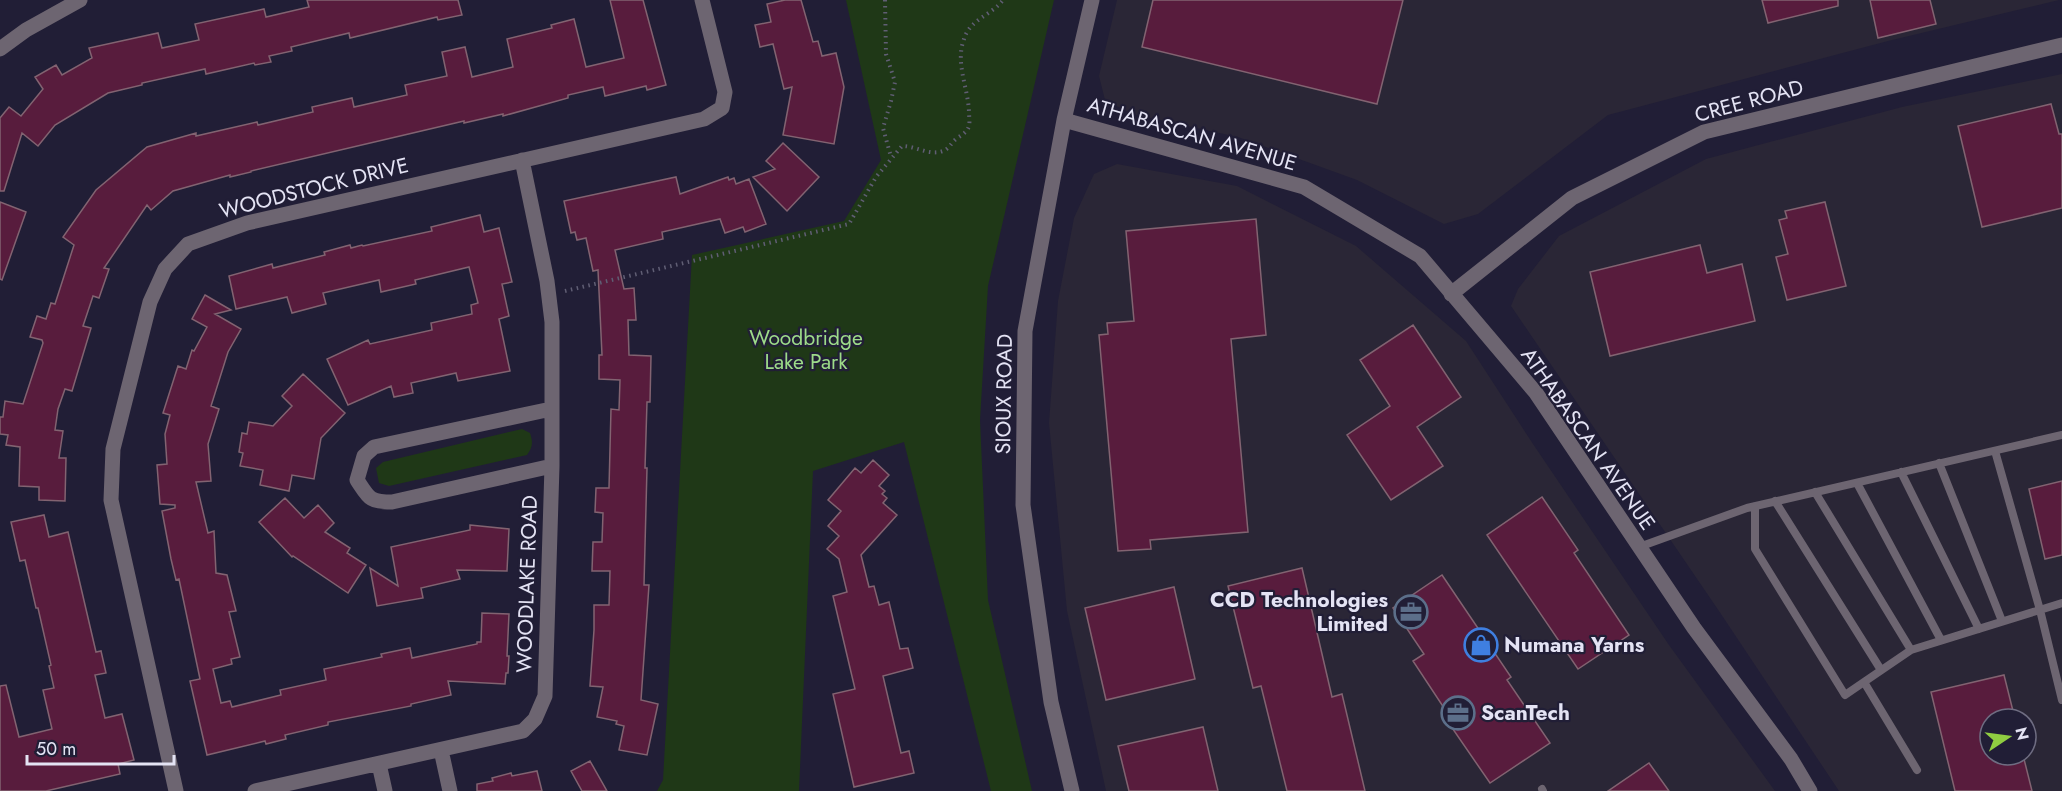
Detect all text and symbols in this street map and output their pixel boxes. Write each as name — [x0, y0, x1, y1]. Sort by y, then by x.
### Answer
street label: CREE ROAD — [1691, 72, 1807, 130]
street label: ATHABASCAN AVENUE — [1084, 90, 1300, 178]
street label: WOODSTOCK DRIVE — [216, 150, 412, 226]
park label: Woodbridge Lake Park — [749, 323, 863, 377]
street label: SIOUX ROAD — [988, 334, 1020, 454]
street label: ATHABASCAN AVENUE — [1514, 342, 1662, 536]
street label: WOODLAKE ROAD — [509, 495, 545, 673]
place label: CCD Technologies Limited — [1210, 585, 1388, 639]
office icon: CCD Technologies Limited — [1393, 594, 1429, 630]
shop icon: Numana Yarns — [1463, 627, 1499, 663]
place label: Numana Yarns — [1504, 630, 1645, 660]
office icon: ScanTech — [1440, 695, 1476, 731]
place label: ScanTech — [1481, 698, 1570, 728]
north arrow — [1978, 707, 2038, 767]
text: N — [2009, 725, 2035, 743]
scale bar — [27, 728, 174, 766]
text: 50 m — [36, 736, 76, 762]

